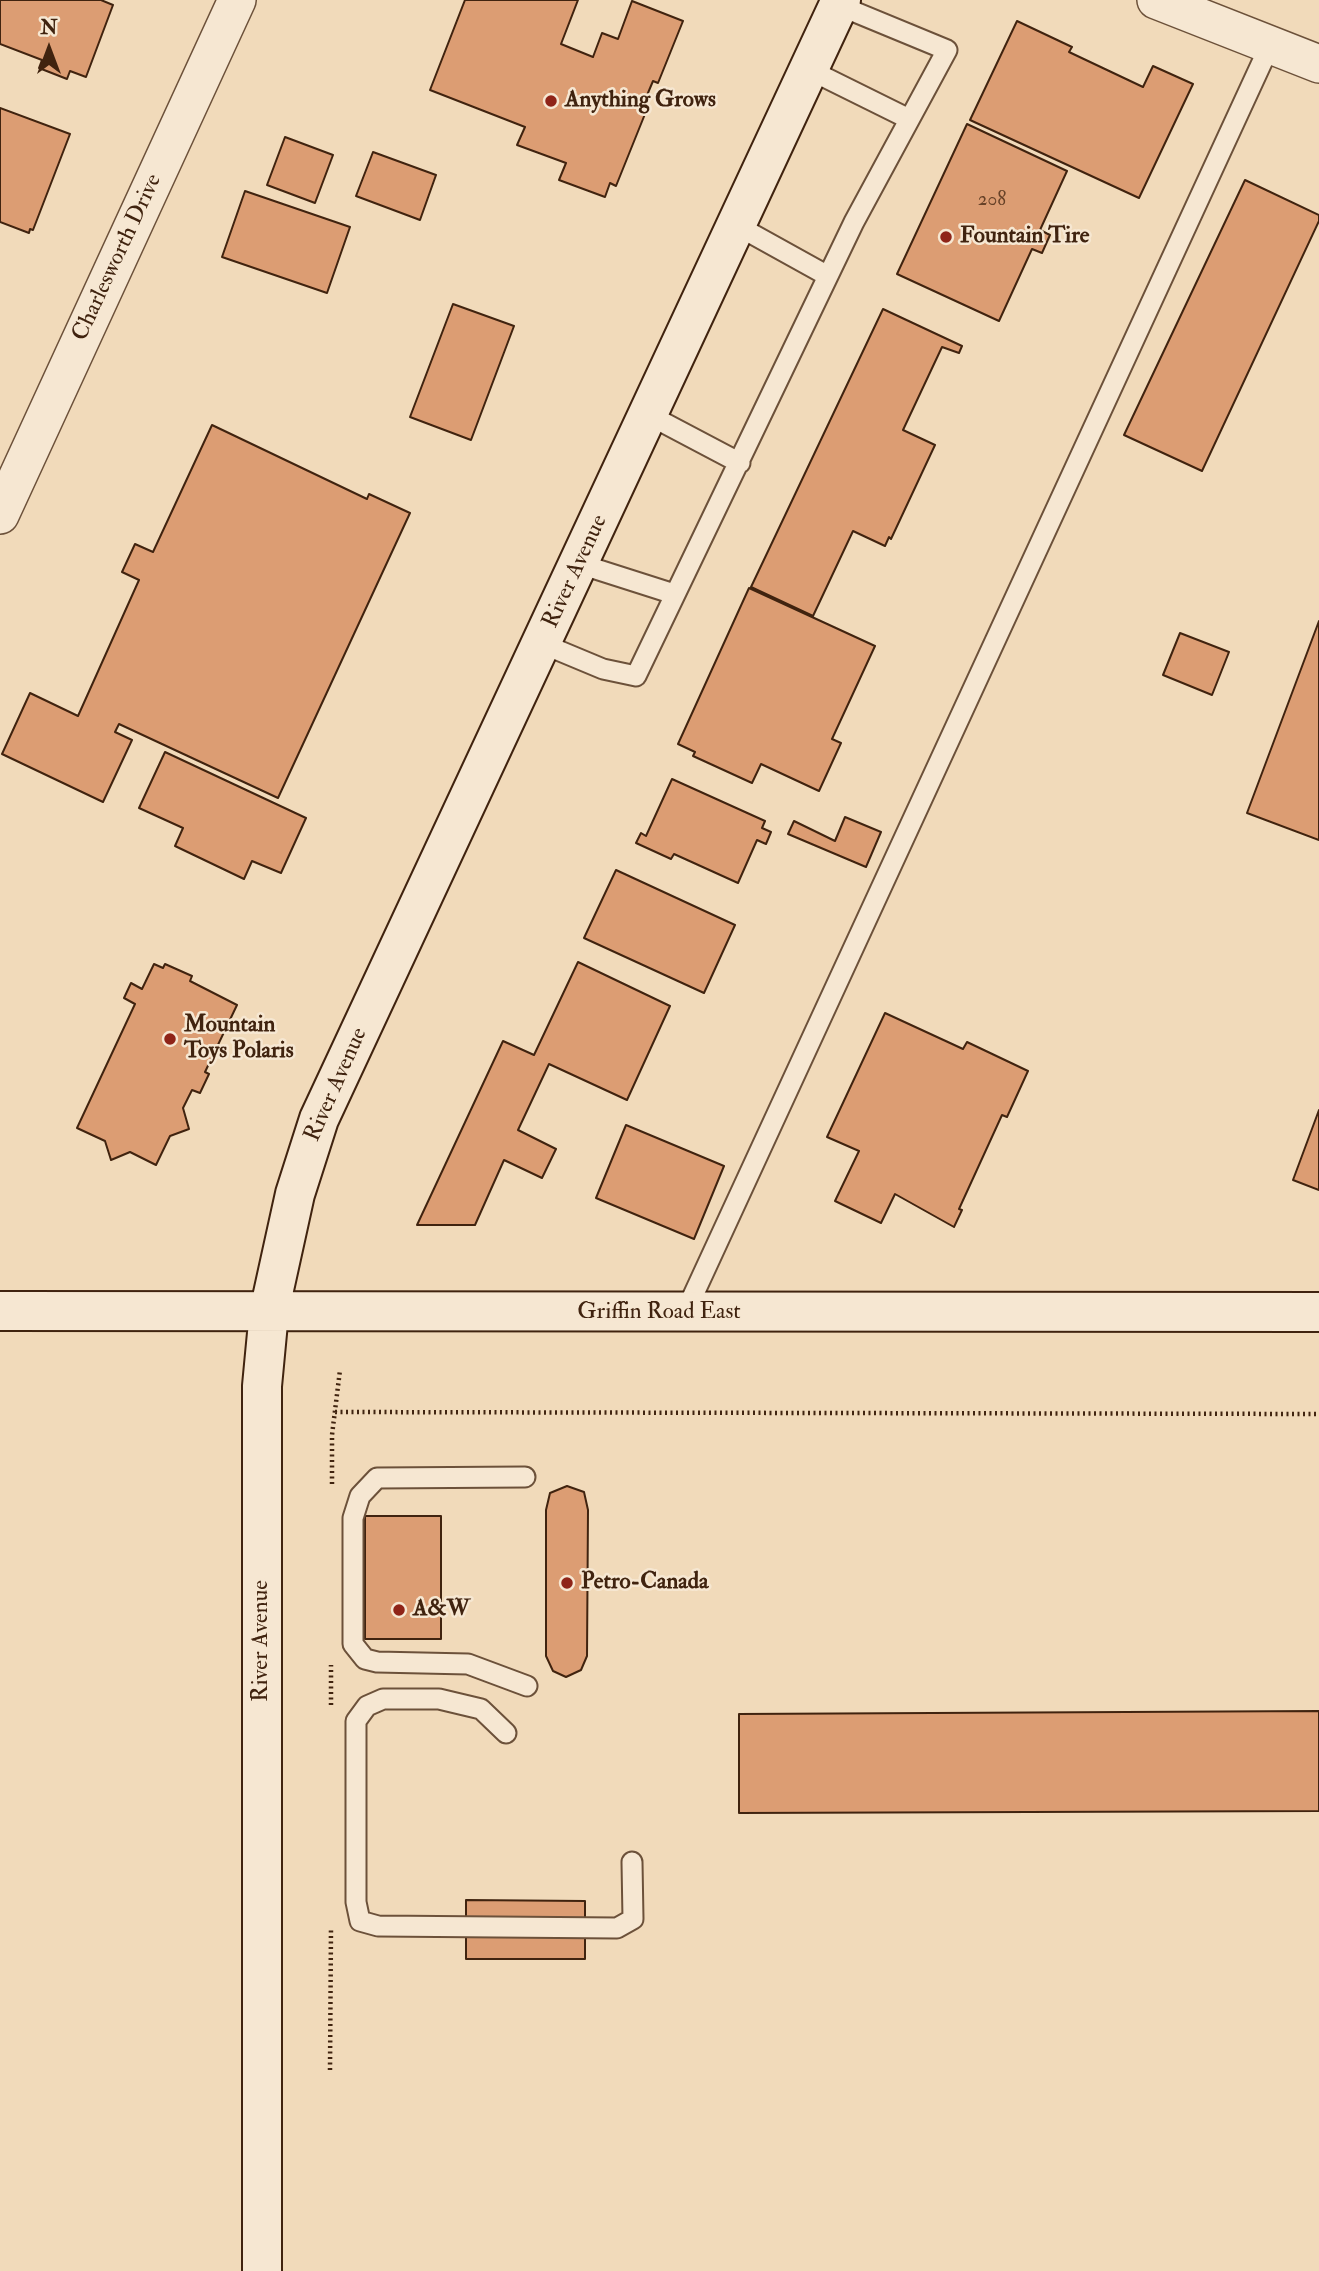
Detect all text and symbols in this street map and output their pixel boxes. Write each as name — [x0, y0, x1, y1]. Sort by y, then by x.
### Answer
north arrow — [14, 14, 84, 84]
text: N — [40, 16, 58, 40]
place label: Anything Grows — [565, 87, 716, 115]
marker: Anything Grows — [543, 93, 559, 109]
street label: Charlesworth Drive — [67, 170, 169, 346]
house number: 208 — [978, 190, 1006, 212]
place label: Fountain Tire — [960, 223, 1089, 251]
marker: Fountain Tire — [938, 229, 954, 245]
street label: River Avenue — [538, 511, 614, 633]
place label: Mountain Toys Polaris — [184, 1012, 294, 1066]
street label: River Avenue — [300, 1024, 374, 1146]
marker: Mountain Toys Polaris — [162, 1031, 178, 1047]
street label: Griffin Road East — [577, 1299, 741, 1327]
place label: Petro-Canada — [581, 1569, 708, 1597]
marker: Petro-Canada — [559, 1575, 575, 1591]
street label: River Avenue — [248, 1580, 276, 1702]
place label: A&W — [413, 1596, 470, 1624]
marker: A&W — [391, 1602, 407, 1618]

